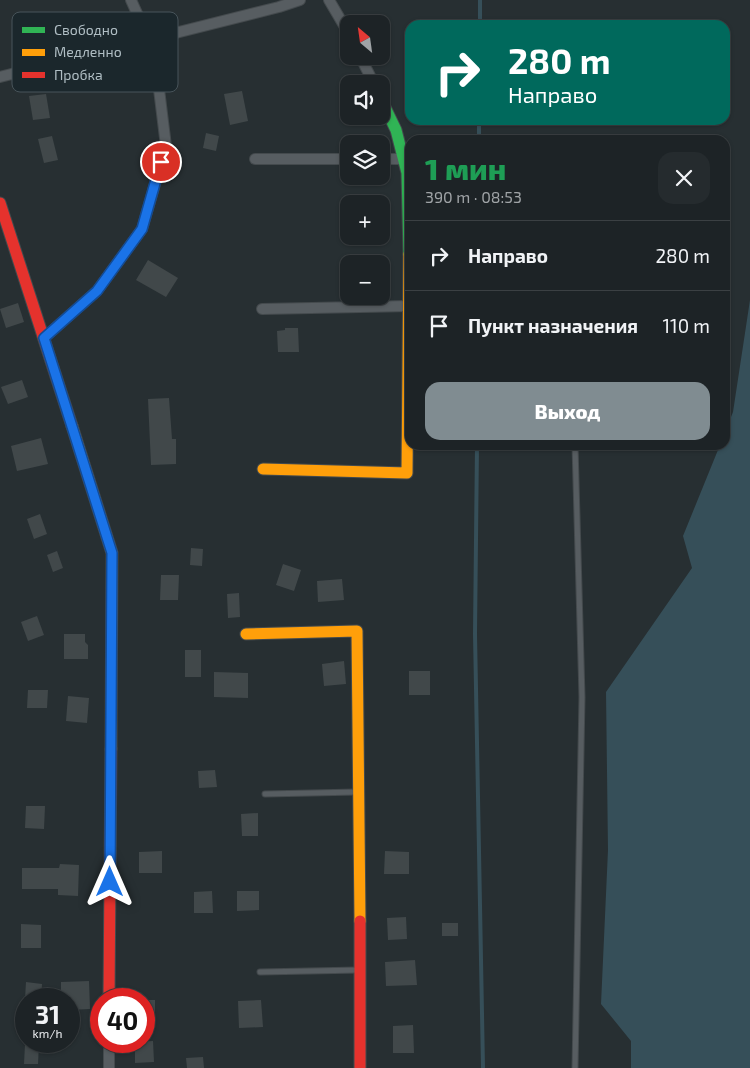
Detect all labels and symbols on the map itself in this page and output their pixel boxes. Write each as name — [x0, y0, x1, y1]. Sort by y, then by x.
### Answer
legend — [12, 12, 178, 92]
north arrow — [340, 15, 390, 65]
text: Свободно — [54, 21, 118, 38]
text: Медленно — [54, 43, 122, 60]
text: Пробка — [54, 66, 103, 83]
pin — [140, 141, 182, 183]
position arrow — [83, 855, 135, 907]
speed limit sign: 40 — [90, 988, 155, 1053]

